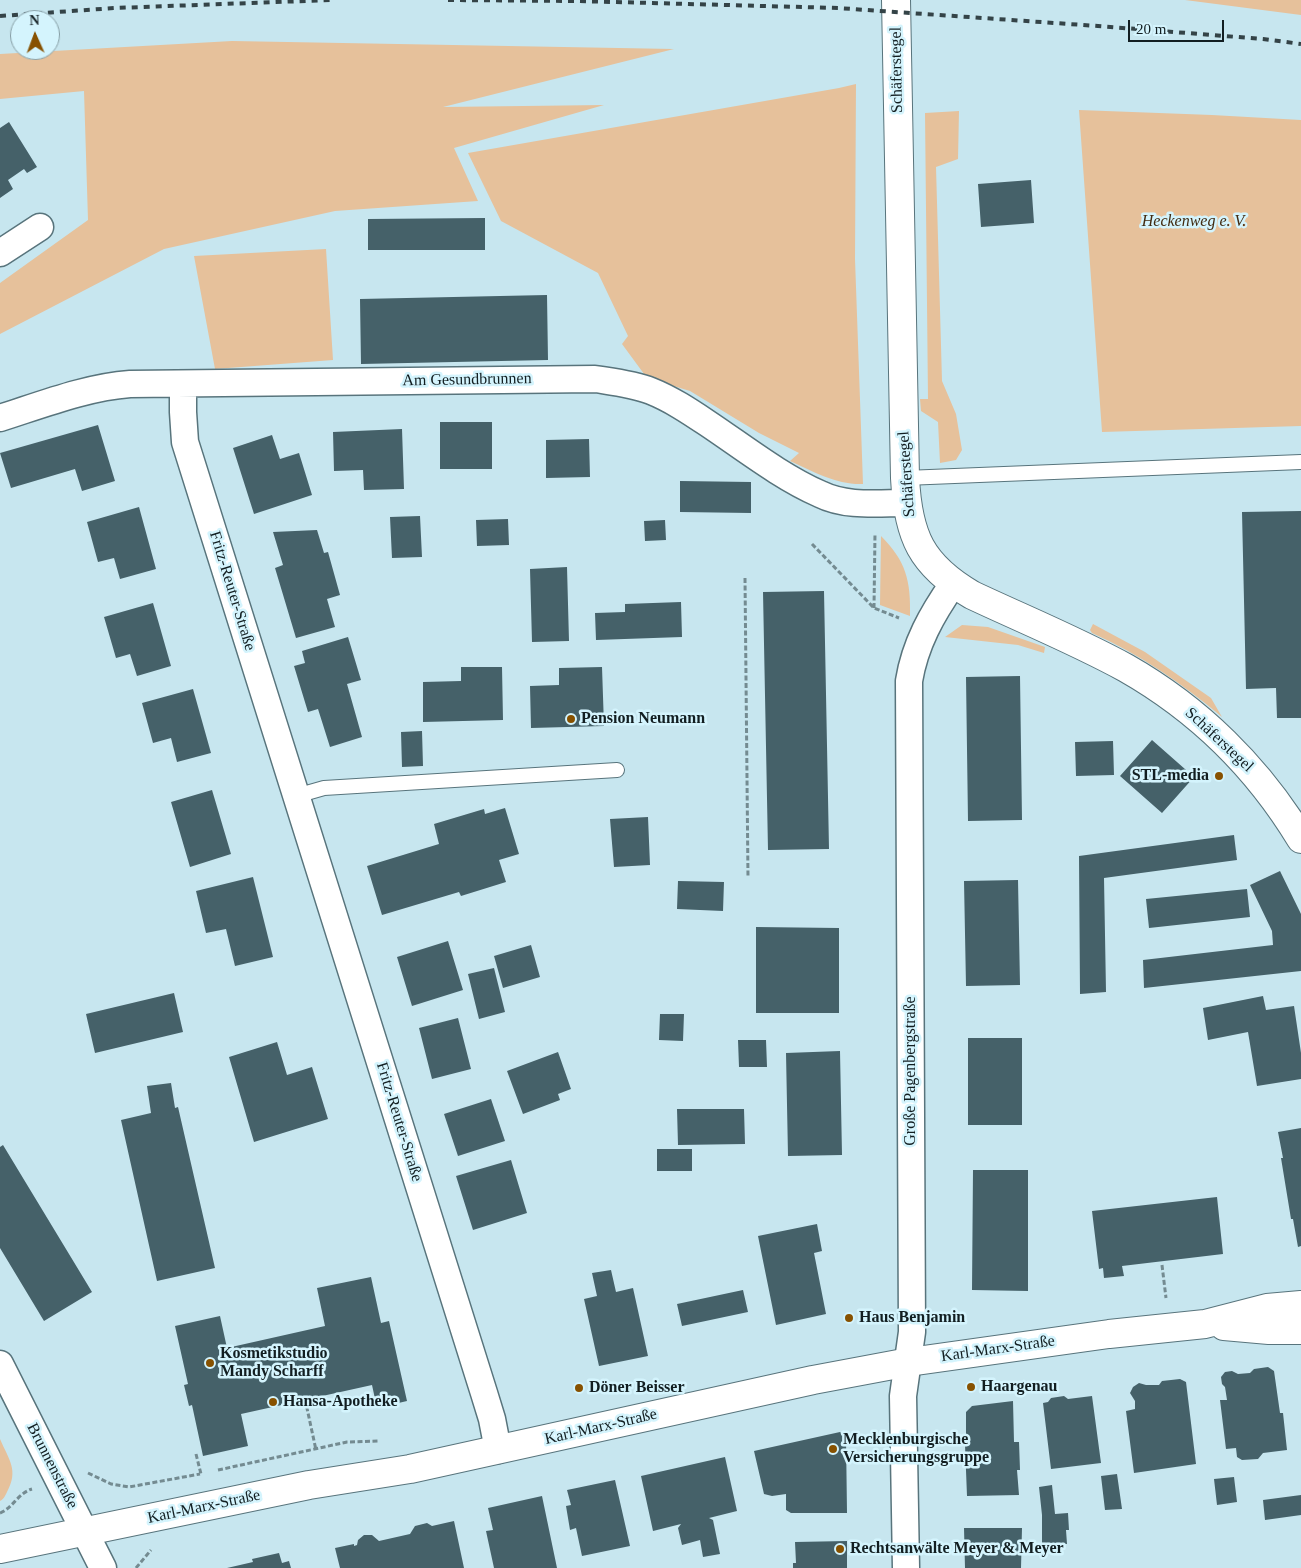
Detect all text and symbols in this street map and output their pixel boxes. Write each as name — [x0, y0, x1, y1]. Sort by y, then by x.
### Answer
north arrow — [10, 10, 60, 60]
scale bar — [1131, 10, 1227, 42]
text: N — [29, 13, 40, 28]
text: 20 m — [1136, 21, 1166, 37]
street label: Schäferstegel — [887, 27, 907, 113]
park label: Heckenweg e. V. — [1142, 212, 1246, 232]
street label: Am Gesundbrunnen — [402, 369, 532, 391]
street label: Schäferstegel — [894, 430, 920, 518]
street label: Fritz-Reuter-Straße — [205, 529, 259, 653]
street label: Schäferstegel — [1181, 704, 1257, 776]
place label: Pension Neumann — [581, 709, 705, 729]
marker: Pension Neumann — [565, 713, 577, 725]
place label: STL-media — [1132, 766, 1209, 786]
marker: STL-media — [1213, 770, 1225, 782]
street label: Große Pagenbergstraße — [901, 996, 921, 1146]
street label: Fritz-Reuter-Straße — [372, 1060, 426, 1184]
place label: Haus Benjamin — [859, 1308, 965, 1328]
marker: Haus Benjamin — [843, 1312, 855, 1324]
street label: Karl-Marx-Straße — [940, 1332, 1056, 1366]
place label: Kosmetikstudio Mandy Scharff — [220, 1344, 328, 1382]
marker: Kosmetikstudio Mandy Scharff — [204, 1357, 216, 1369]
place label: Haargenau — [981, 1377, 1057, 1397]
place label: Döner Beisser — [589, 1378, 685, 1398]
marker: Haargenau — [965, 1381, 977, 1393]
marker: Döner Beisser — [573, 1382, 585, 1394]
place label: Hansa-Apotheke — [283, 1392, 398, 1412]
marker: Hansa-Apotheke — [267, 1396, 279, 1408]
street label: Karl-Marx-Straße — [543, 1405, 659, 1449]
street label: Brunnenstraße — [22, 1420, 82, 1512]
place label: Mecklenburgische Versicherungsgruppe — [843, 1430, 989, 1468]
marker: Mecklenburgische Versicherungsgruppe — [827, 1443, 839, 1455]
street label: Karl-Marx-Straße — [146, 1486, 262, 1528]
place label: Rechtsanwälte Meyer & Meyer — [850, 1539, 1064, 1559]
marker: Rechtsanwälte Meyer & Meyer — [834, 1543, 846, 1555]

